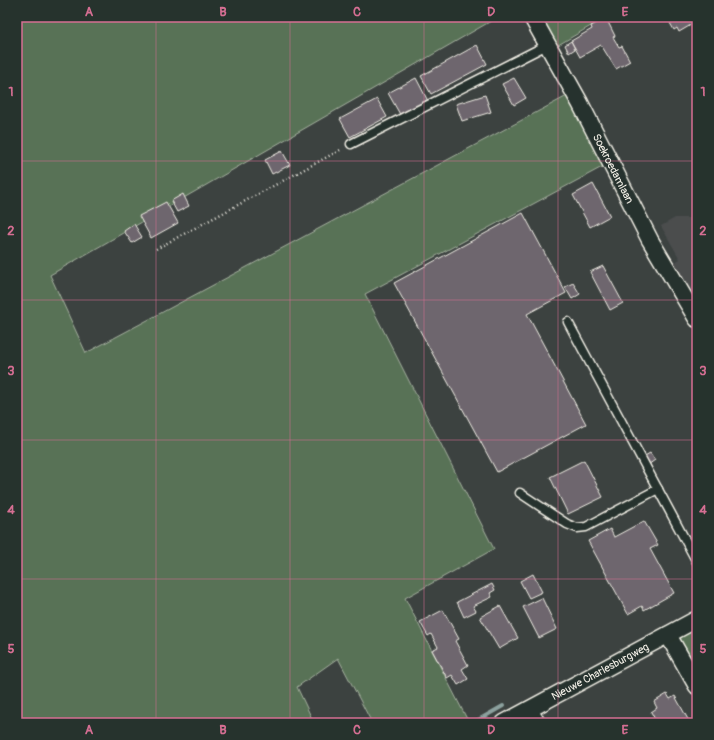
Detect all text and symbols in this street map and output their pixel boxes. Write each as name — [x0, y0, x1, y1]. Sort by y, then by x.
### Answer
text: A — [85, 4, 94, 20]
text: B — [219, 4, 227, 20]
text: C — [353, 4, 361, 20]
text: D — [487, 4, 495, 20]
text: E — [622, 4, 629, 20]
text: 1 — [8, 84, 14, 100]
text: 1 — [700, 84, 706, 100]
street label: Soekroedamlaan — [590, 131, 637, 205]
text: 2 — [7, 223, 15, 239]
text: 2 — [699, 223, 707, 239]
text: 3 — [7, 363, 15, 379]
text: 3 — [699, 363, 707, 379]
text: 4 — [7, 502, 15, 518]
text: 4 — [699, 502, 707, 518]
street label: Nieuwe Charlesburgweg — [549, 640, 651, 703]
text: 5 — [7, 641, 15, 657]
text: 5 — [699, 641, 707, 657]
text: A — [85, 722, 94, 738]
text: B — [219, 722, 227, 738]
text: C — [353, 722, 361, 738]
text: D — [487, 722, 495, 738]
text: E — [622, 722, 629, 738]

